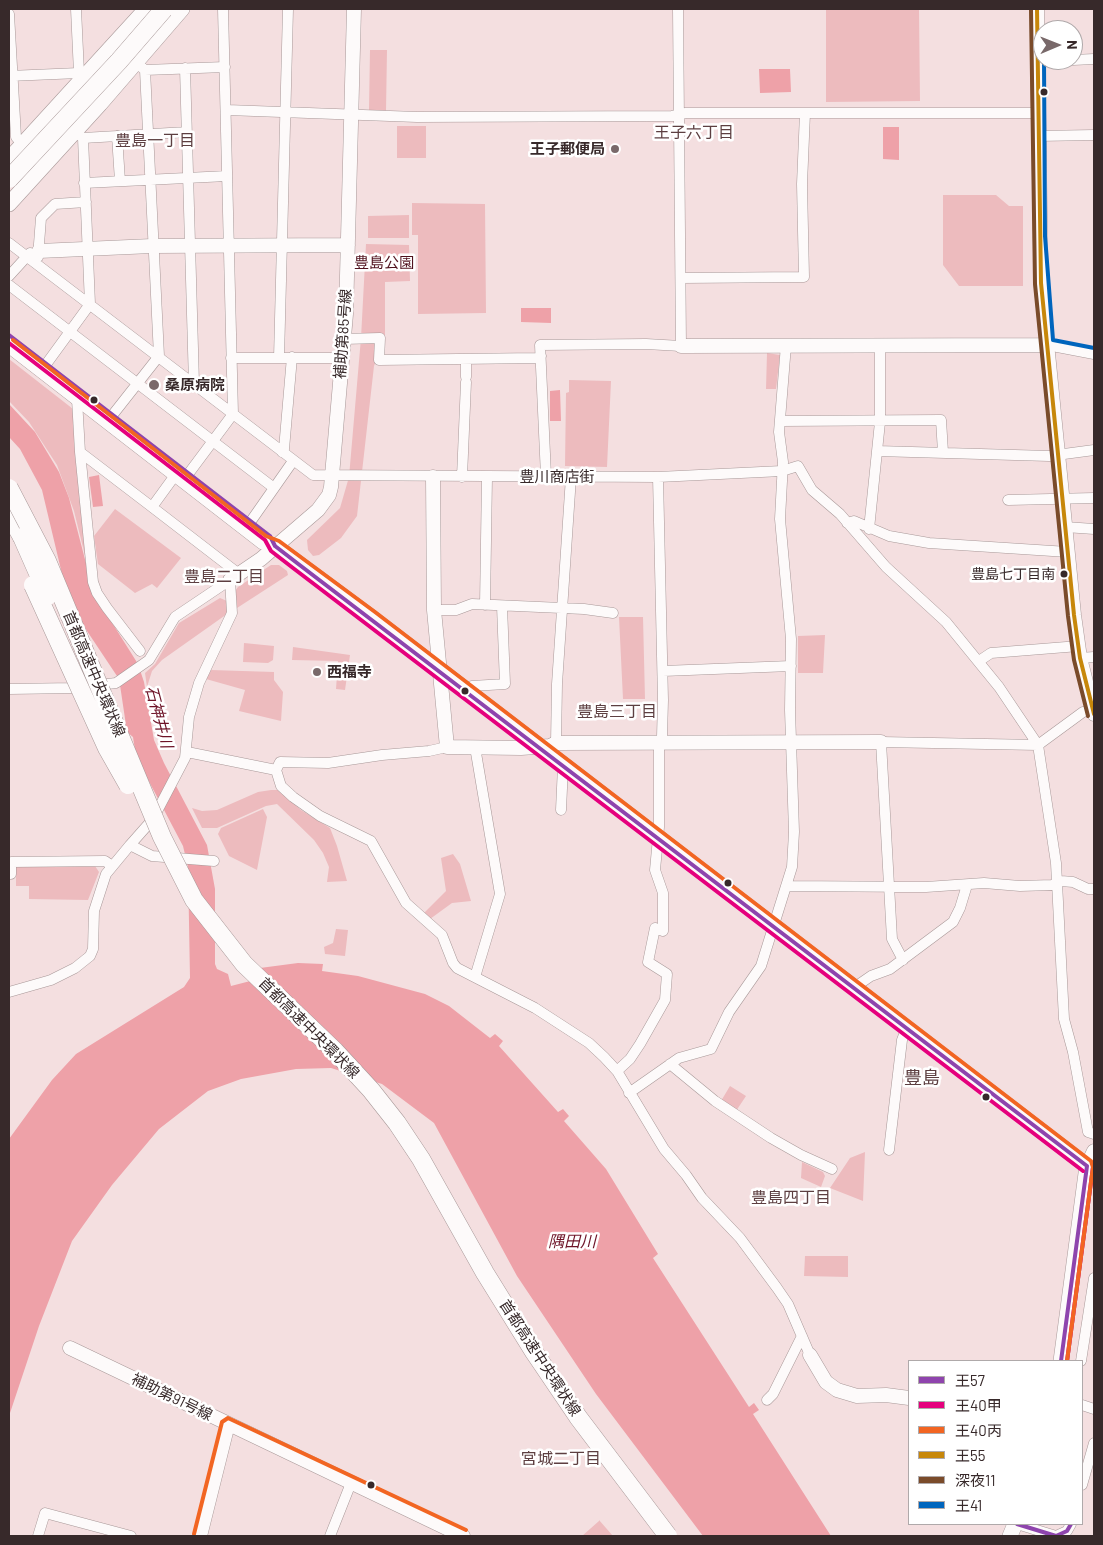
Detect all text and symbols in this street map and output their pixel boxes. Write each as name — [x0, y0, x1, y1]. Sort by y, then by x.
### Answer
north arrow — [1033, 20, 1083, 70]
text: N — [1064, 40, 1081, 50]
unlabelled marker — [1039, 87, 1049, 97]
district label: 王子六丁目 — [654, 123, 734, 143]
district label: 豊島一丁目 — [115, 131, 195, 151]
place label: 王子郵便局 — [530, 140, 605, 158]
marker: 王子郵便局 — [609, 143, 621, 155]
park label: 豊島公園 — [354, 254, 414, 272]
street label: 補助第85号線 — [331, 288, 355, 380]
place label: 桑原病院 — [165, 376, 225, 394]
marker: 桑原病院 — [147, 378, 161, 392]
unlabelled marker — [89, 395, 99, 405]
street label: 豊川商店街 — [520, 468, 594, 486]
place label: 豊島七丁目南 — [971, 566, 1055, 582]
district label: 豊島二丁目 — [184, 567, 264, 587]
marker: 豊島七丁目南 — [1059, 569, 1069, 579]
street label: 首都高速中央環状線 — [59, 608, 129, 740]
place label: 西福寺 — [327, 663, 372, 681]
marker: 西福寺 — [311, 666, 323, 678]
water label: 石神井川 — [141, 684, 177, 750]
unlabelled marker — [460, 686, 470, 696]
district label: 豊島三丁目 — [577, 702, 657, 722]
unlabelled marker — [723, 878, 733, 888]
street label: 首都高速中央環状線 — [255, 974, 363, 1082]
district label: 豊島 — [904, 1067, 940, 1089]
unlabelled marker — [981, 1092, 991, 1102]
district label: 豊島四丁目 — [751, 1188, 831, 1208]
water label: 隅田川 — [548, 1232, 596, 1252]
street label: 首都高速中央環状線 — [496, 1296, 584, 1420]
legend — [908, 1360, 1083, 1525]
street label: 補助第91号線 — [129, 1370, 215, 1424]
text: 王57 — [955, 1371, 985, 1389]
text: 王40甲 — [955, 1396, 1002, 1414]
text: 王40丙 — [955, 1421, 1002, 1439]
text: 王55 — [955, 1446, 985, 1464]
district label: 宮城二丁目 — [521, 1449, 601, 1469]
text: 深夜11 — [955, 1471, 996, 1489]
unlabelled marker — [366, 1480, 376, 1490]
text: 王41 — [955, 1496, 982, 1514]

